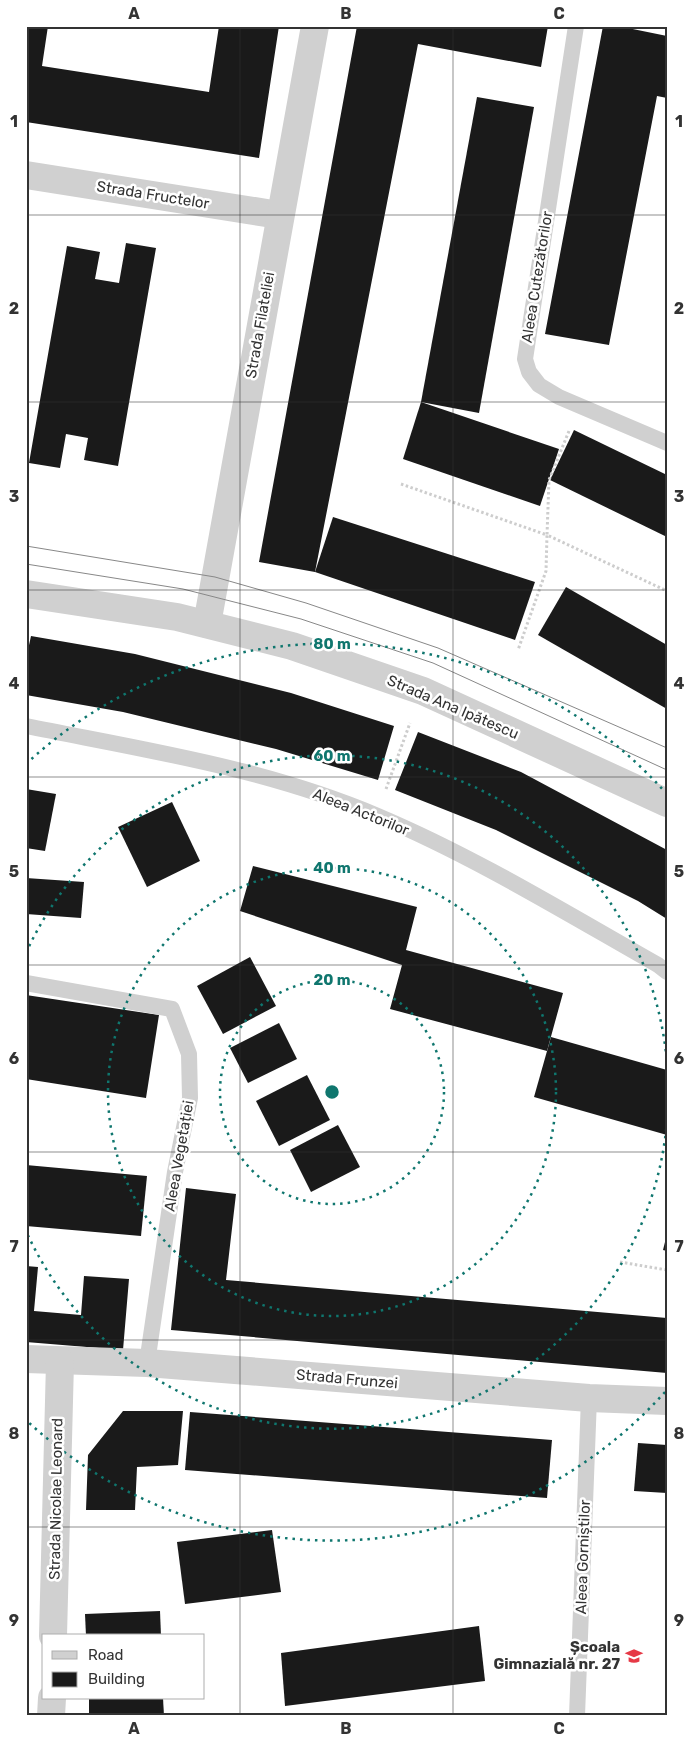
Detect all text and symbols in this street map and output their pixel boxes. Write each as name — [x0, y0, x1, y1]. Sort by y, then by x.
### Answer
text: A — [128, 4, 140, 23]
text: B — [340, 4, 352, 23]
text: C — [553, 4, 565, 23]
text: 1 — [10, 112, 18, 131]
text: 1 — [675, 112, 683, 131]
street label: Strada Fructelor — [95, 177, 211, 213]
street label: Aleea Cutezătorilor — [518, 209, 556, 344]
street label: Strada Filateliei — [242, 270, 278, 380]
text: 2 — [9, 299, 19, 318]
text: 2 — [674, 299, 684, 318]
text: 3 — [9, 487, 19, 506]
text: 3 — [674, 487, 684, 506]
text: 80 m — [313, 635, 351, 653]
street label: Strada Ana Ipătescu — [385, 671, 521, 743]
text: 4 — [9, 674, 20, 693]
text: 4 — [674, 674, 685, 693]
text: 60 m — [314, 747, 350, 765]
street label: Aleea Actorilor — [310, 785, 412, 840]
text: 40 m — [313, 859, 351, 877]
text: 5 — [9, 862, 19, 881]
text: 5 — [674, 862, 684, 881]
text: 20 m — [314, 971, 350, 989]
text: 6 — [9, 1049, 19, 1068]
text: 6 — [674, 1049, 684, 1068]
centre of rings — [323, 1083, 341, 1101]
street label: Aleea Vegetației — [160, 1099, 198, 1213]
text: 7 — [9, 1237, 19, 1256]
text: 7 — [674, 1237, 684, 1256]
street label: Strada Frunzei — [295, 1366, 399, 1392]
street label: Strada Nicolae Leonard — [46, 1418, 66, 1580]
text: 8 — [9, 1424, 20, 1443]
text: 8 — [674, 1424, 685, 1443]
street label: Aleea Gorniștilor — [572, 1499, 594, 1615]
text: 9 — [9, 1611, 19, 1630]
text: 9 — [674, 1611, 684, 1630]
legend — [42, 1634, 205, 1700]
place label: Școala Gimnazială nr. 27 — [493, 1638, 620, 1673]
text: Road — [88, 1646, 124, 1664]
school or university icon: Școala Gimnazială nr. 27 — [624, 1646, 644, 1666]
text: Building — [88, 1670, 145, 1688]
text: A — [128, 1719, 140, 1738]
text: B — [340, 1719, 352, 1738]
text: C — [553, 1719, 565, 1738]

